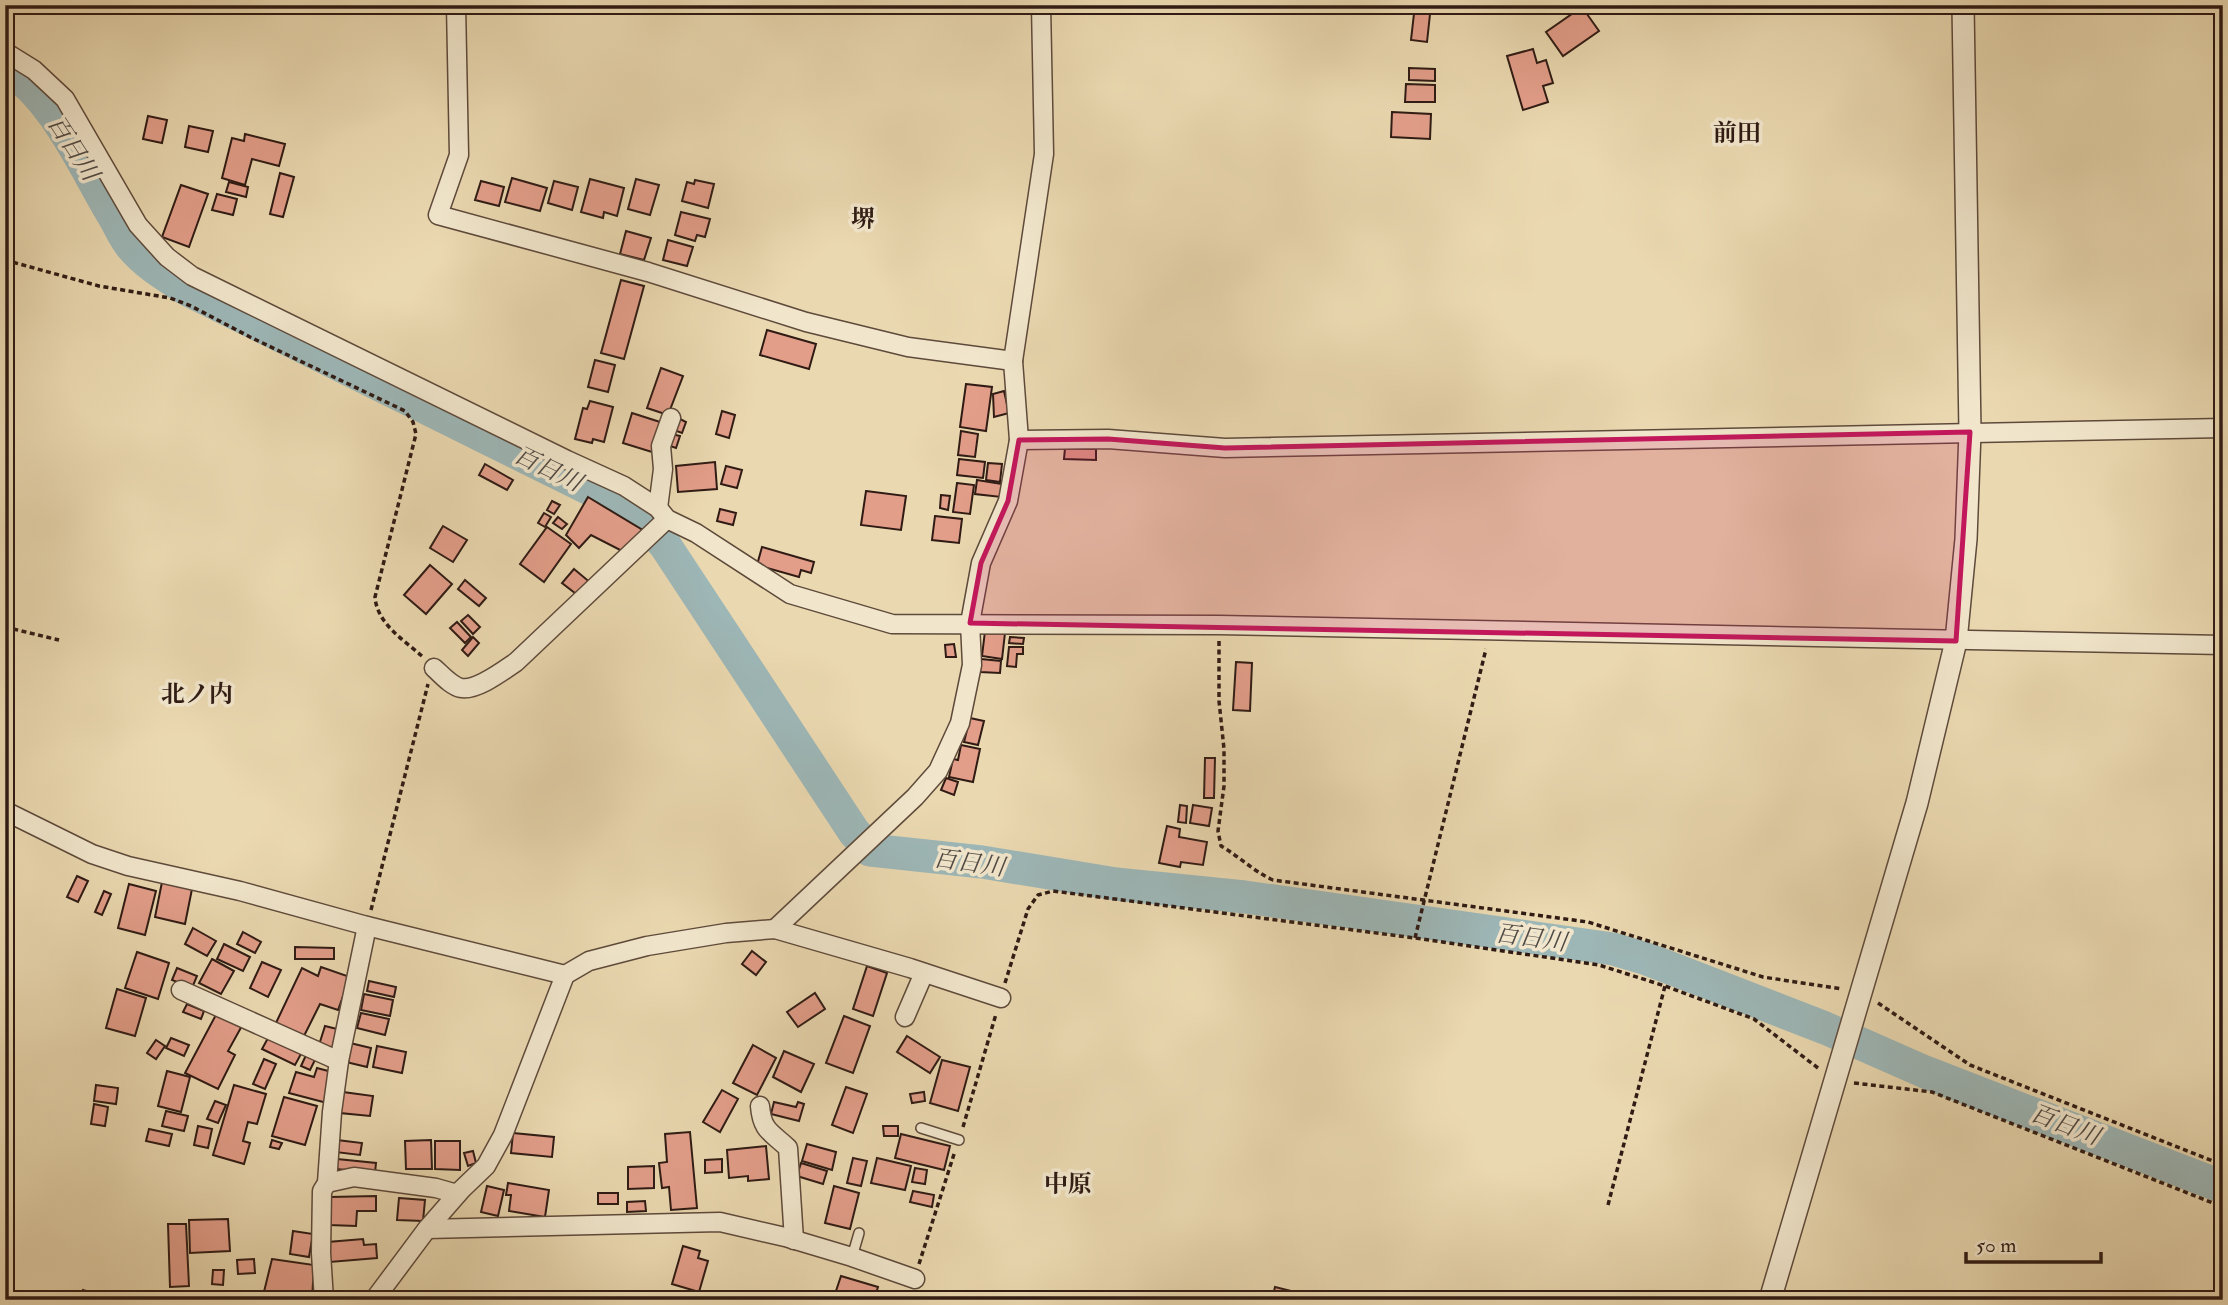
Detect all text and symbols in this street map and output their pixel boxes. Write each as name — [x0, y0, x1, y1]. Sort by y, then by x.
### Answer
water label: 百日川 — [40, 109, 107, 189]
district label: 前田 — [1713, 118, 1761, 149]
district label: 堺 — [851, 204, 875, 235]
water label: 百日川 — [509, 439, 590, 500]
district label: 北ノ内 — [161, 679, 233, 710]
water label: 百日川 — [931, 843, 1010, 884]
water label: 百日川 — [1493, 918, 1572, 959]
water label: 百日川 — [2026, 1098, 2107, 1153]
district label: 中原 — [1044, 1169, 1092, 1200]
scale bar — [1966, 1221, 2100, 1265]
text: 50 m — [1976, 1232, 2017, 1259]

